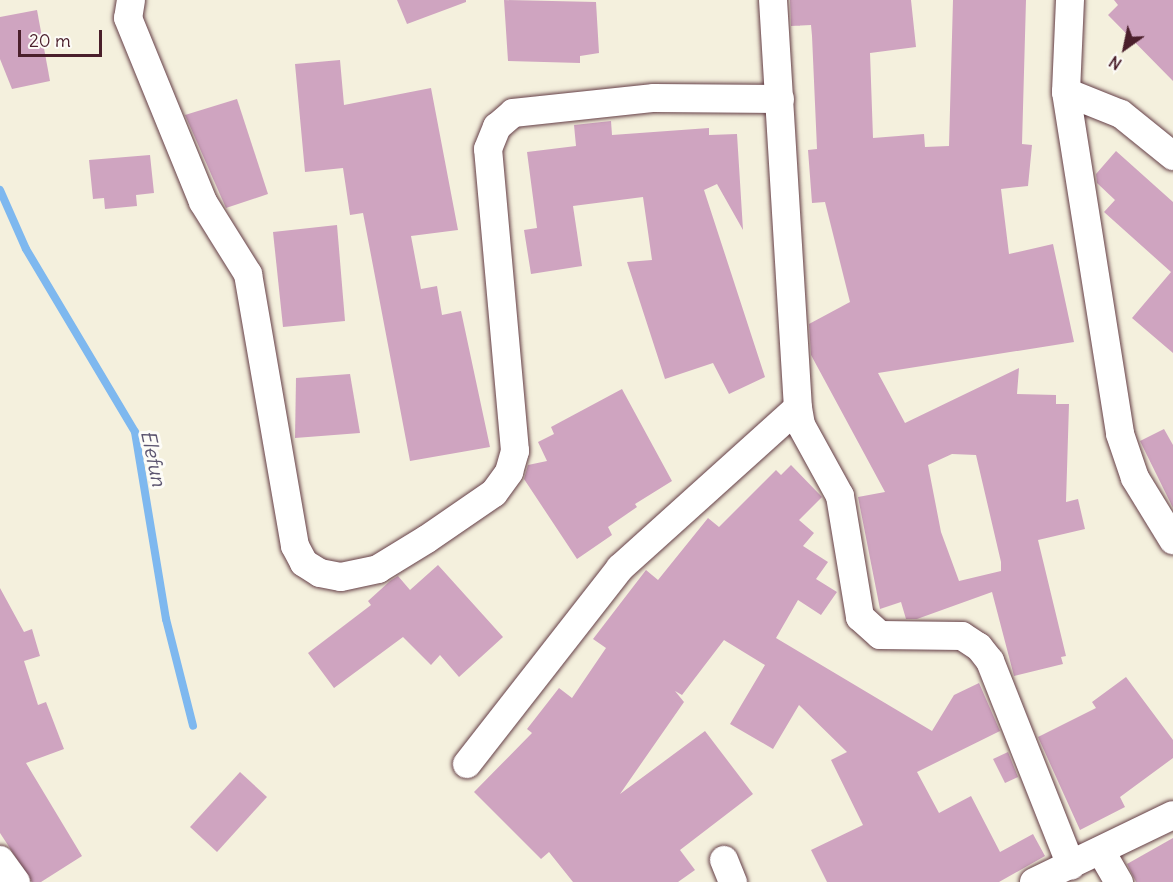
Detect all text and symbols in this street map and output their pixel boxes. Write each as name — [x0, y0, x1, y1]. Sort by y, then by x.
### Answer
scale bar — [21, 18, 105, 56]
north arrow — [1095, 18, 1155, 78]
text: 20 m — [29, 29, 71, 52]
text: N — [1105, 52, 1125, 74]
water label: Elefun — [136, 428, 172, 488]

